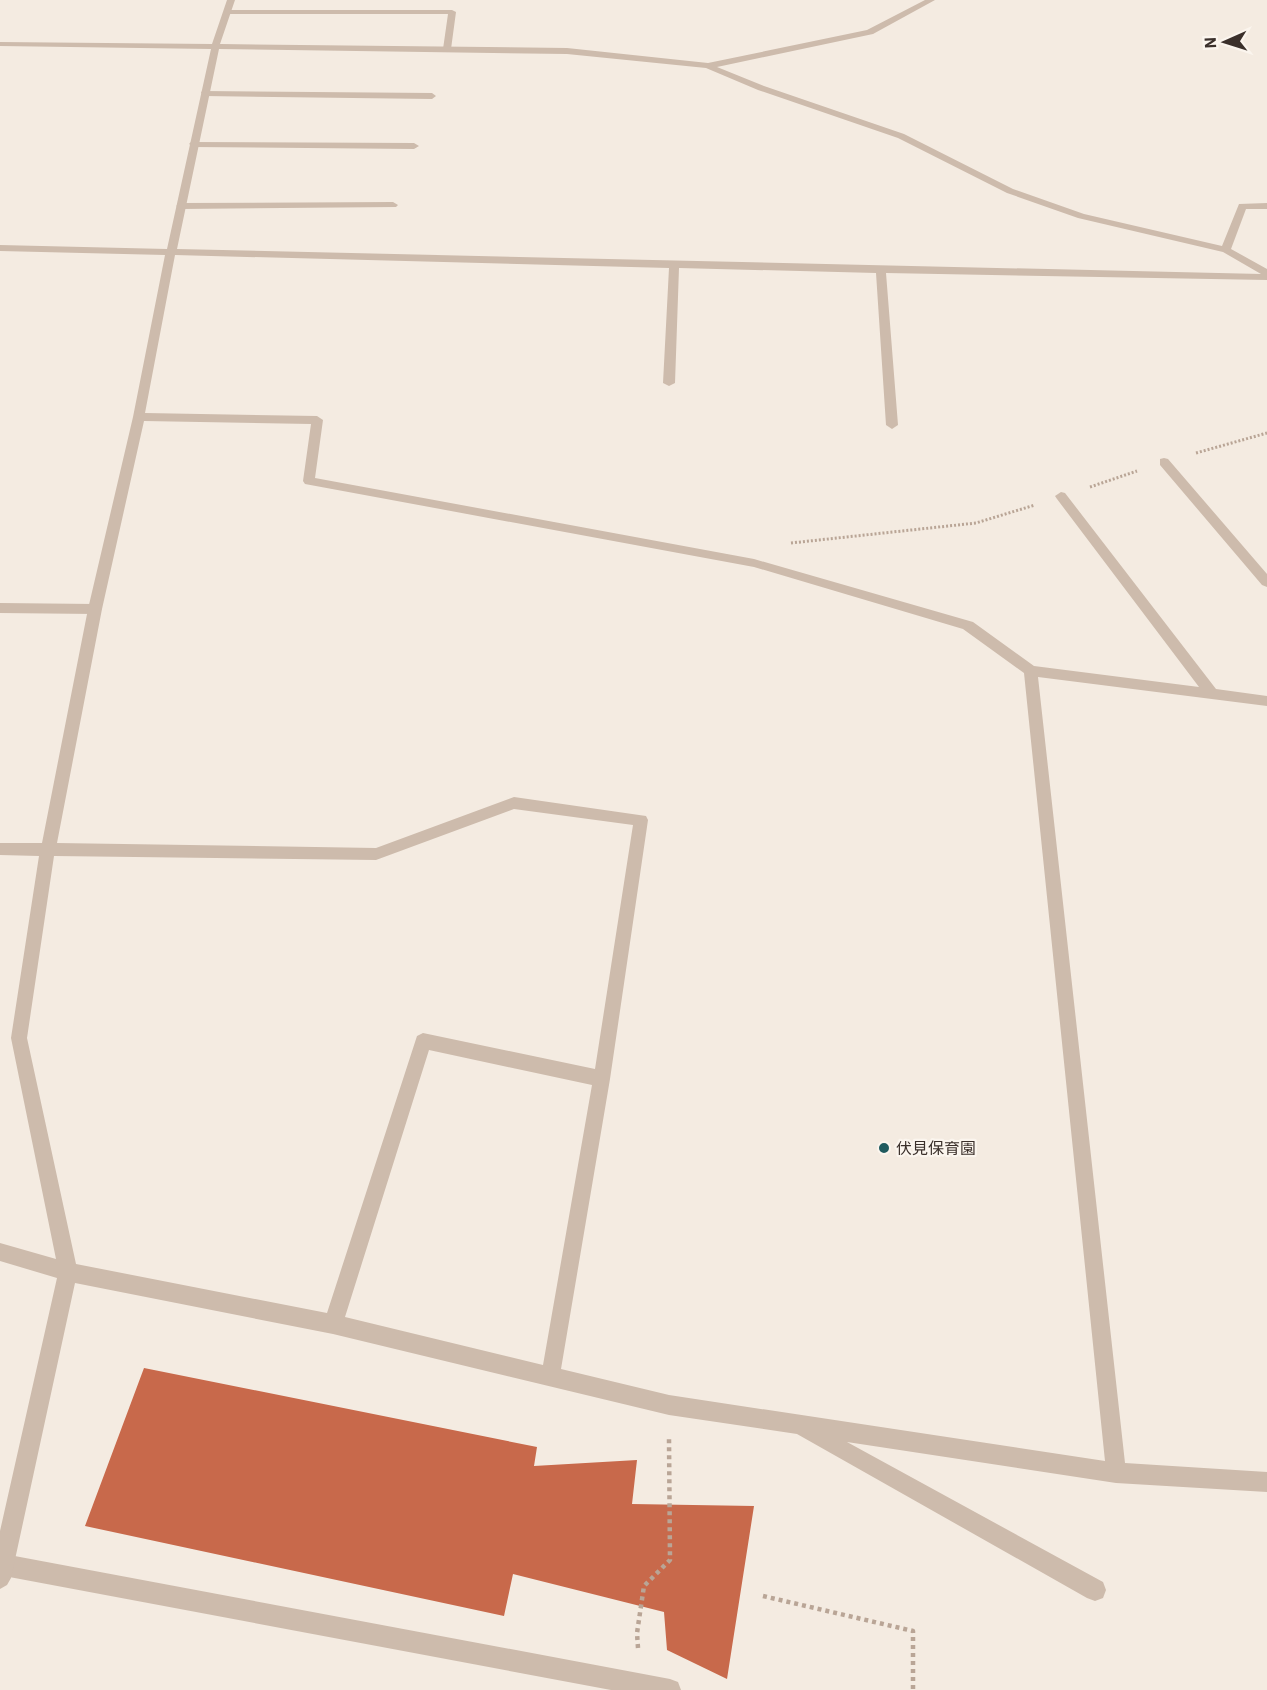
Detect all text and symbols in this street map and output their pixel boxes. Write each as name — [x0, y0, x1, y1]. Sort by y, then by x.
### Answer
north arrow — [1195, 12, 1255, 72]
text: N — [1200, 36, 1220, 49]
place label: 伏見保育園 — [896, 1138, 976, 1158]
marker: 伏見保育園 — [877, 1141, 891, 1155]

